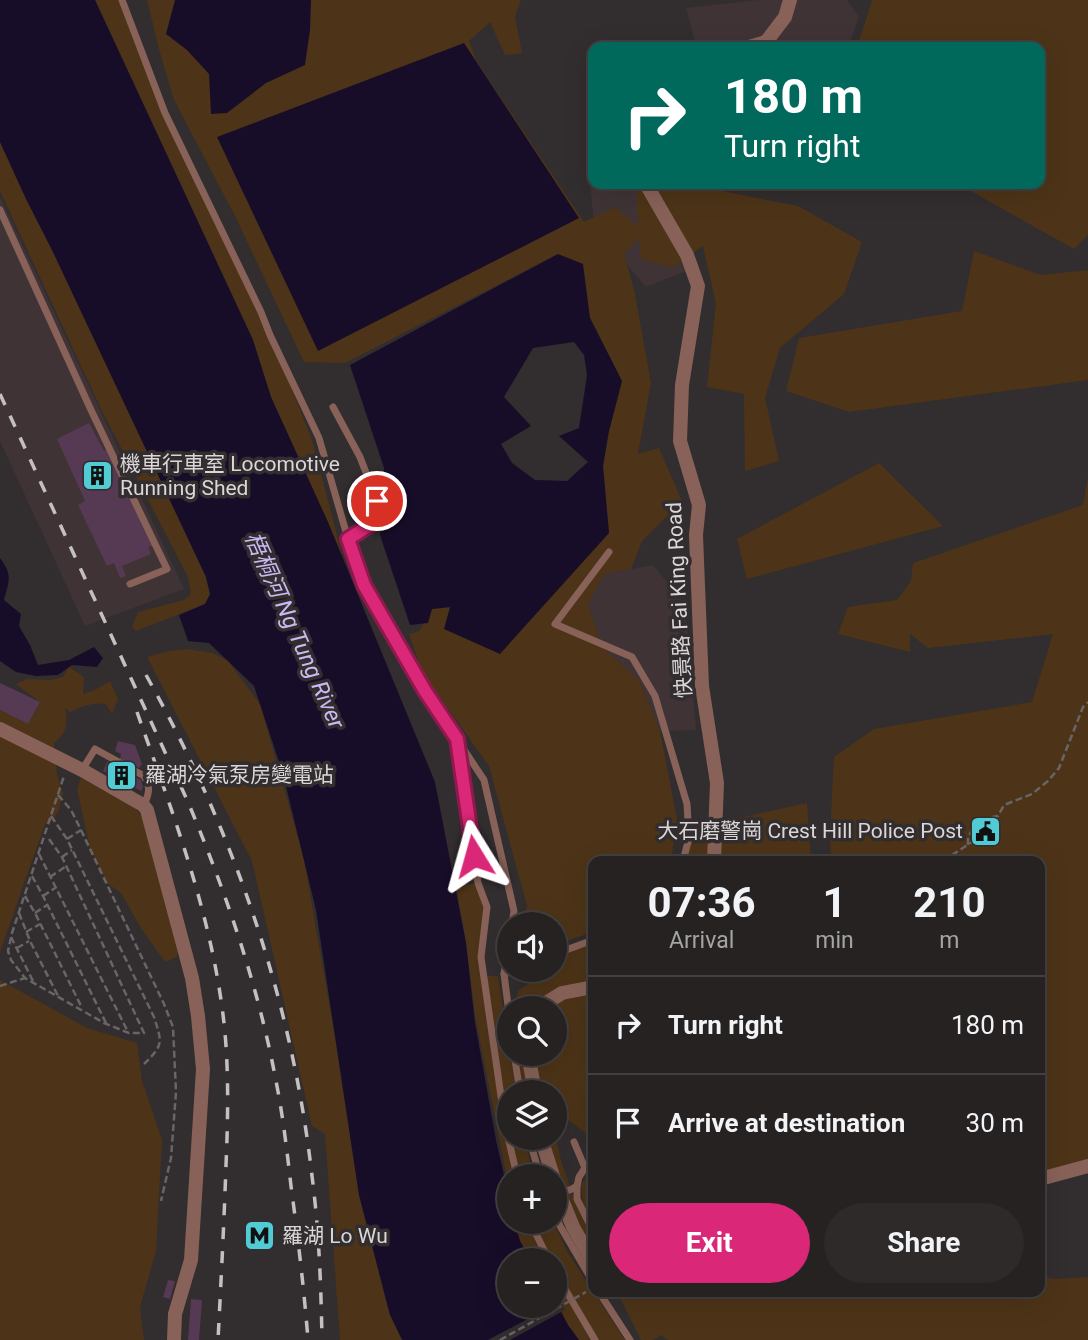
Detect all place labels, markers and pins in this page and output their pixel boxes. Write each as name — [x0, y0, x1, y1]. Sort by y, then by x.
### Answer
place label: 機車行車室 Locomotive Running Shed — [120, 452, 340, 500]
building icon: 機車行車室 Locomotive Running Shed — [80, 459, 114, 493]
pin — [347, 471, 407, 531]
building icon: 羅湖冷氣泵房變電站 — [105, 758, 139, 792]
place label: 羅湖冷氣泵房變電站 — [145, 763, 334, 787]
public building icon: 大石磨警崗 Crest Hill Police Post — [969, 814, 1003, 848]
place label: 大石磨警崗 Crest Hill Police Post — [657, 819, 963, 843]
metro station icon: 羅湖 Lo Wu — [242, 1219, 276, 1253]
place label: 羅湖 Lo Wu — [282, 1224, 388, 1248]

